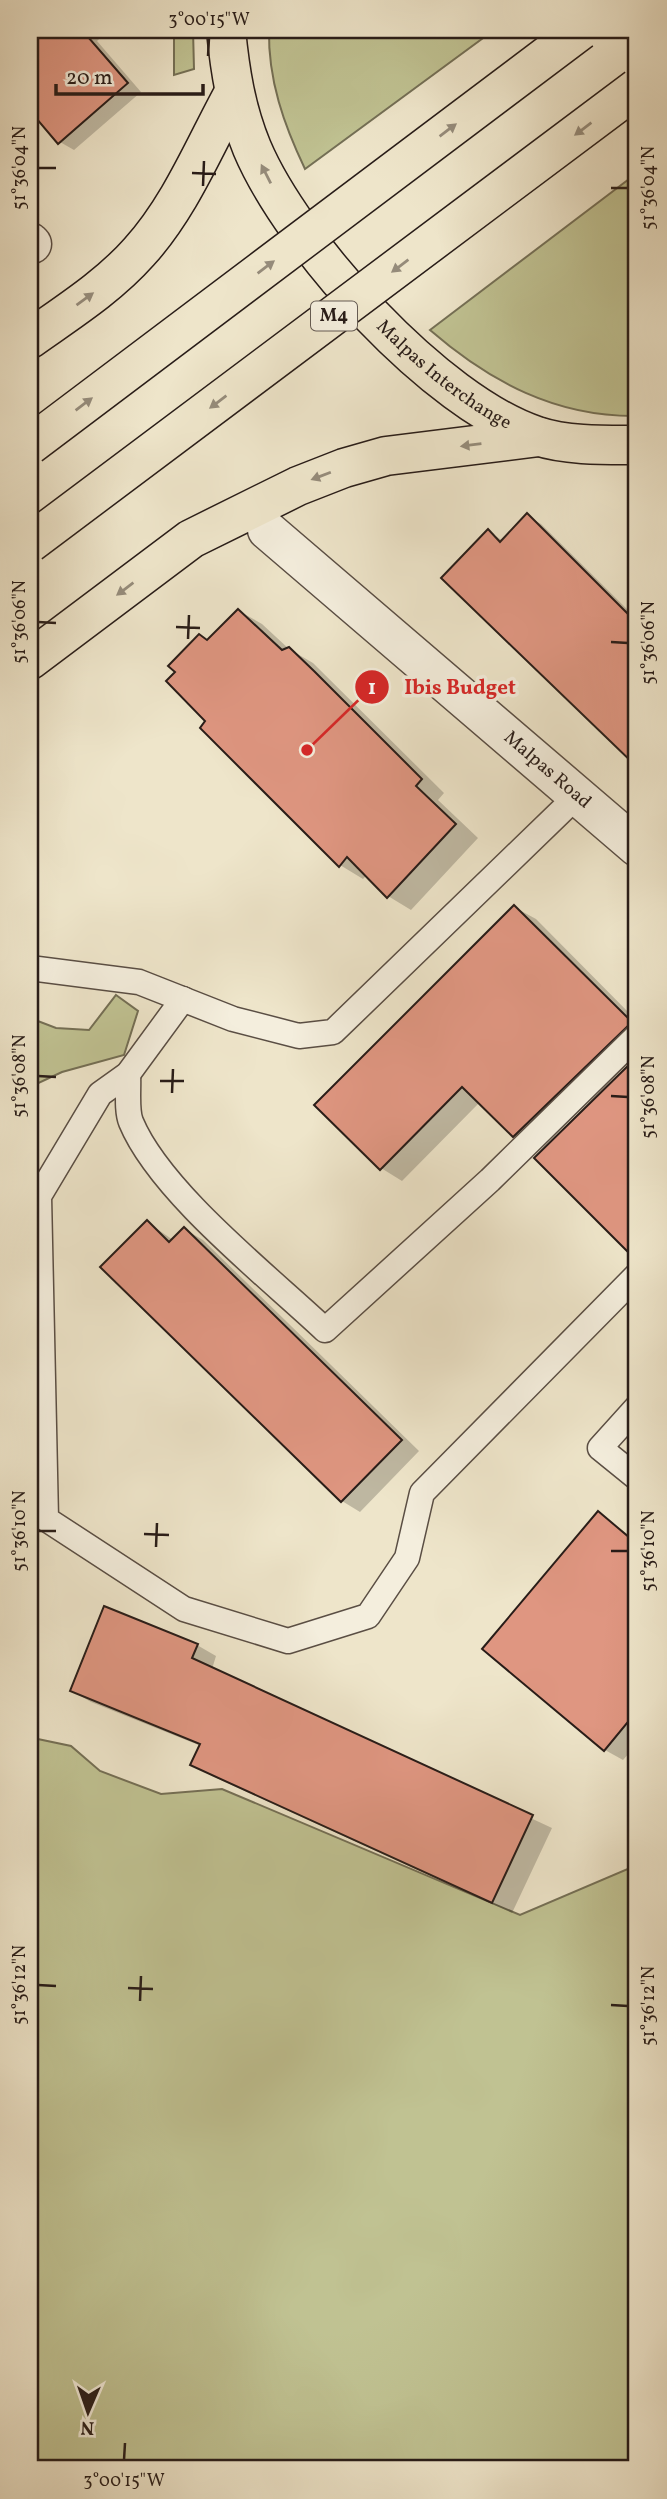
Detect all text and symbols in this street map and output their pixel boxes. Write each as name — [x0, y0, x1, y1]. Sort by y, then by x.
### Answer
text: 3°00'15"W — [168, 8, 250, 33]
scale bar — [56, 52, 203, 96]
text: 20 m — [66, 64, 112, 93]
one-way arrow — [574, 122, 592, 137]
one-way arrow — [439, 124, 457, 138]
text: 51°36'04"N — [8, 126, 33, 210]
text: 51°36'04"N — [637, 146, 662, 230]
one-way arrow — [260, 164, 272, 184]
one-way arrow — [392, 258, 410, 273]
one-way arrow — [257, 261, 275, 275]
one-way arrow — [76, 293, 94, 307]
road number: M4 — [311, 302, 357, 330]
street label: Malpas Interchange — [370, 314, 516, 436]
one-way arrow — [209, 394, 227, 408]
one-way arrow — [75, 397, 93, 411]
one-way arrow — [460, 440, 482, 451]
one-way arrow — [311, 471, 332, 482]
text: 51°36'06"N — [8, 580, 33, 664]
one-way arrow — [116, 582, 134, 596]
text: 51°36'06"N — [637, 601, 662, 685]
callout: Ibis Budget — [355, 666, 529, 708]
text: 1 — [368, 674, 376, 703]
text: Ibis Budget — [404, 674, 516, 703]
street label: Malpas Road — [498, 725, 597, 815]
text: 51°36'08"N — [8, 1034, 33, 1118]
text: 51°36'08"N — [637, 1055, 662, 1139]
text: 51°36'10"N — [8, 1490, 33, 1572]
text: 51°36'10"N — [637, 1510, 662, 1592]
text: 51°36'12"N — [8, 1945, 33, 2025]
text: 51°36'12"N — [637, 1966, 662, 2046]
north arrow — [52, 2376, 122, 2446]
text: N — [80, 2414, 95, 2440]
text: 3°00'15"W — [83, 2469, 165, 2494]

